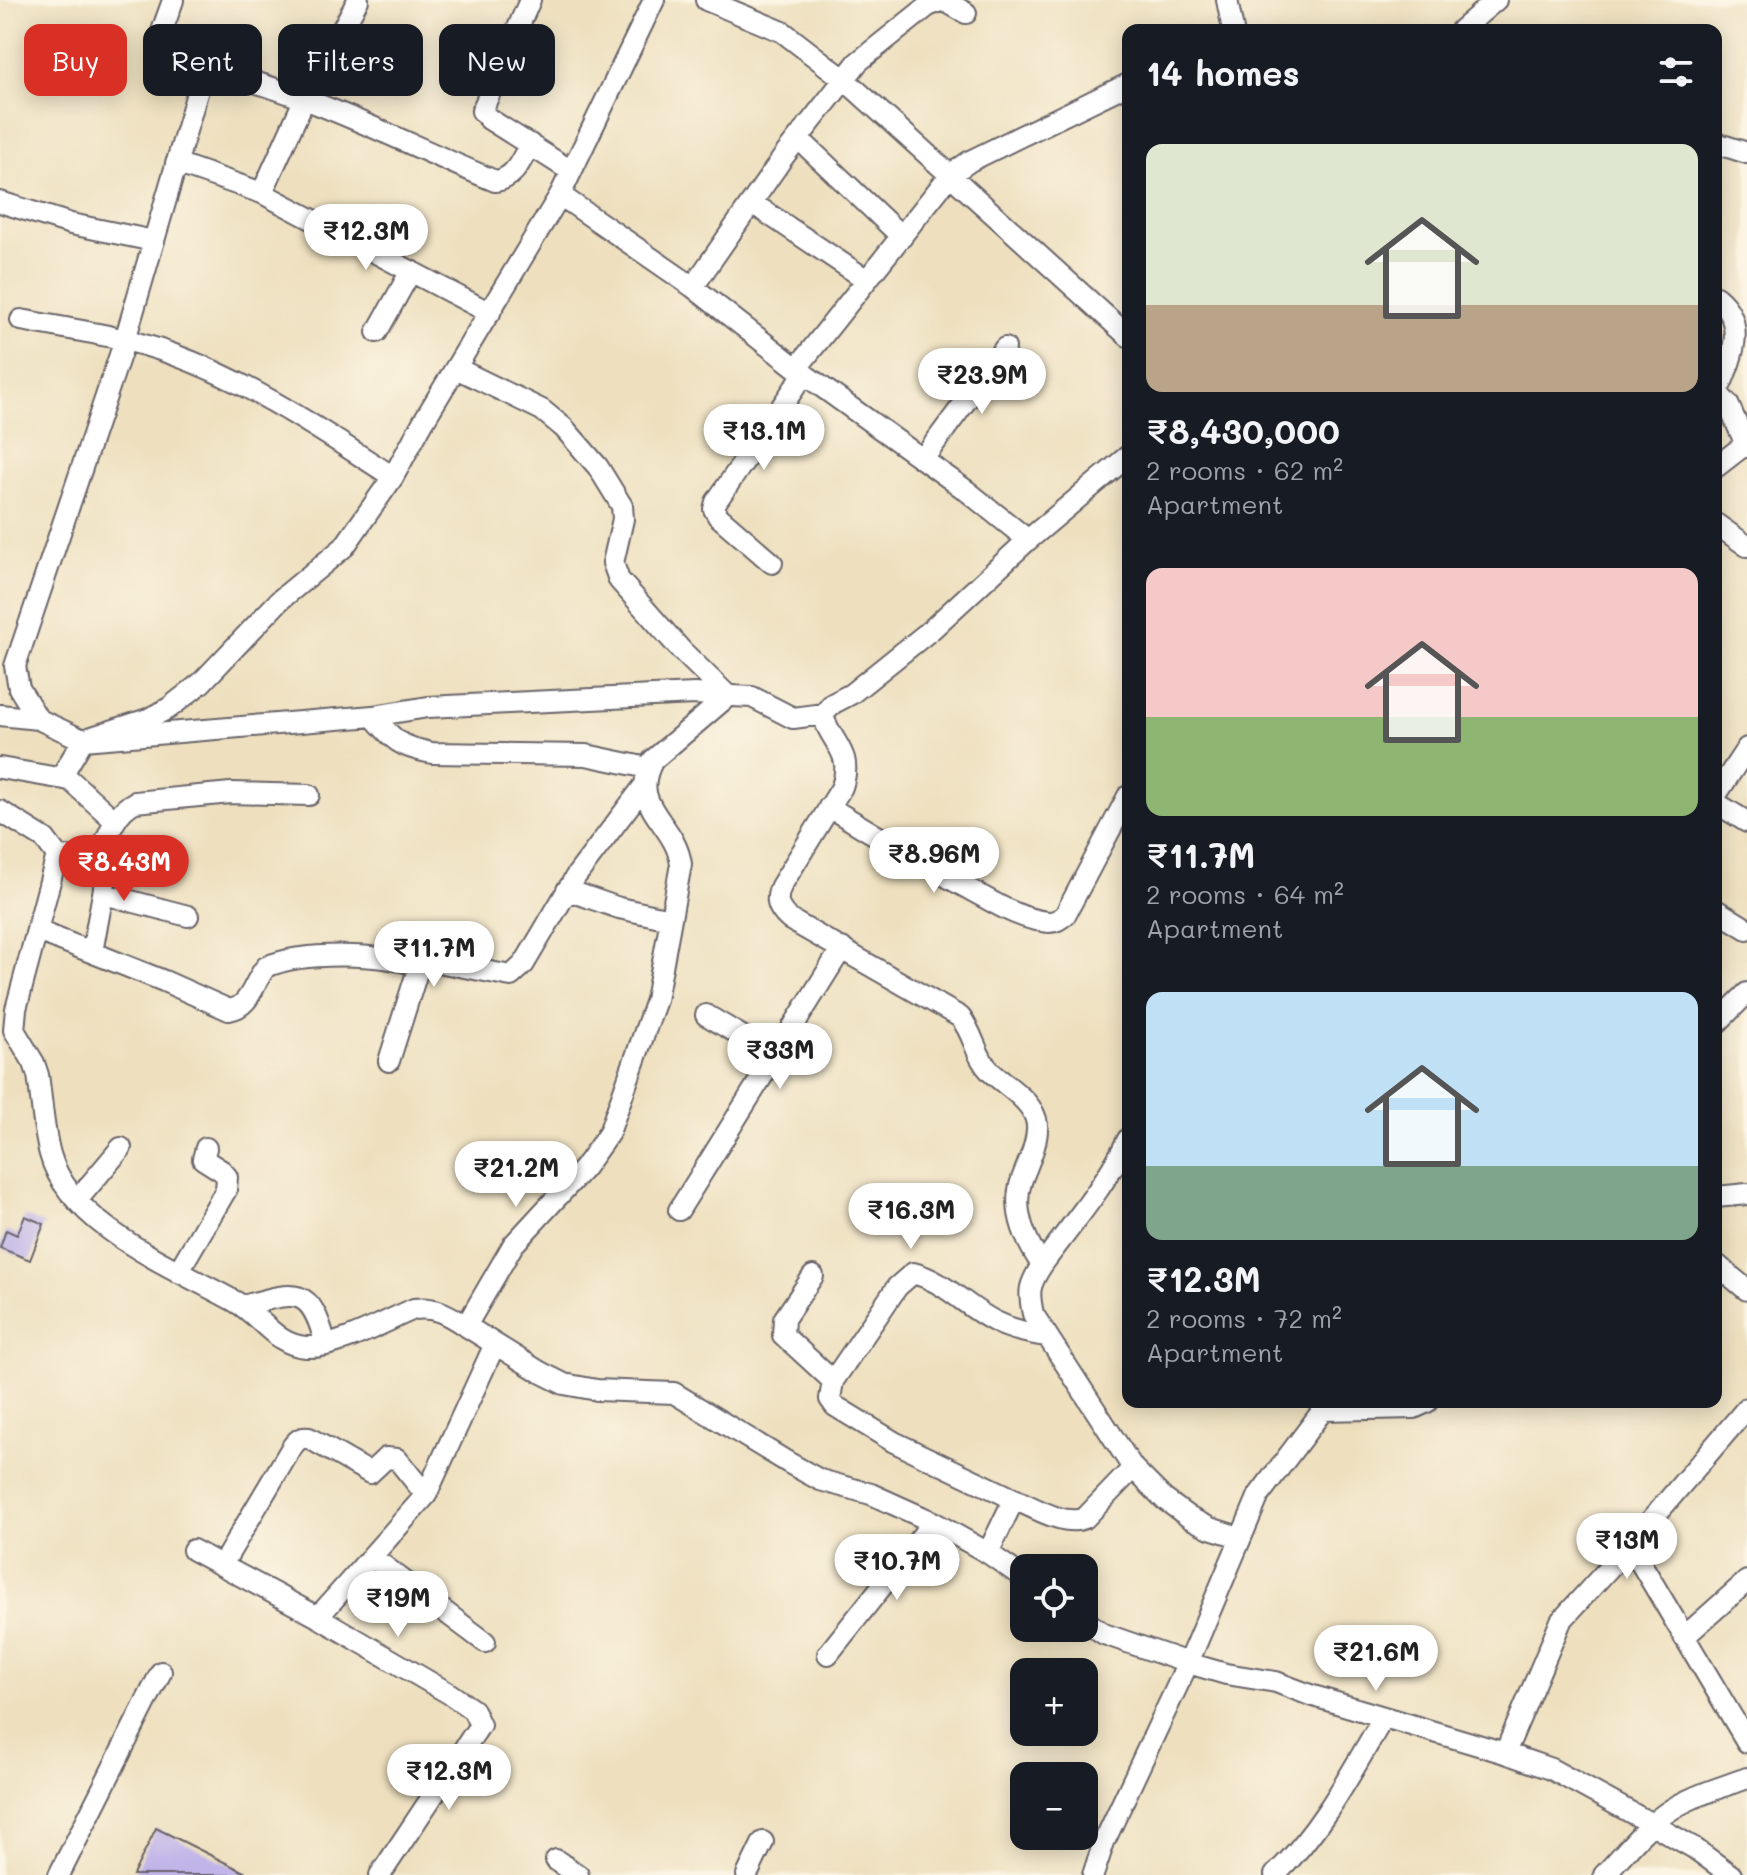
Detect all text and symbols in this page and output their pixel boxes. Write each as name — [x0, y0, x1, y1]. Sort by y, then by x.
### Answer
chip: Buy — [24, 24, 127, 96]
chip: Rent — [143, 24, 262, 96]
chip: Filters — [278, 24, 423, 96]
chip: New — [439, 24, 555, 96]
text: 14 homes — [1146, 50, 1300, 95]
icon: filters — [1654, 50, 1698, 94]
icon: home — [1350, 196, 1494, 340]
pin: ₹12.3M — [301, 204, 431, 272]
text: ₹12.3M — [322, 213, 410, 247]
pin: ₹23.9M — [917, 348, 1047, 416]
text: ₹23.9M — [936, 357, 1028, 391]
pin: ₹13.1M — [699, 404, 829, 472]
text: ₹8,430,000 — [1146, 408, 1340, 453]
text: ₹13.1M — [722, 413, 806, 447]
text: 2 rooms · 62 m² — [1146, 453, 1343, 487]
text: Apartment — [1146, 487, 1283, 521]
icon: home — [1350, 620, 1494, 764]
pin: ₹8.96M — [869, 827, 999, 895]
text: ₹11.7M — [1146, 832, 1256, 877]
pin: ₹8.43M — [59, 835, 189, 903]
text: ₹8.96M — [887, 836, 981, 870]
text: ₹8.43M — [77, 844, 171, 878]
text: 2 rooms · 64 m² — [1146, 877, 1344, 911]
text: Apartment — [1146, 911, 1283, 945]
pin: ₹11.7M — [369, 921, 499, 989]
text: ₹11.7M — [392, 930, 476, 964]
pin: ₹33M — [733, 1023, 827, 1091]
text: ₹33M — [745, 1032, 815, 1066]
icon: home — [1350, 1044, 1494, 1188]
pin: ₹21.2M — [451, 1141, 581, 1209]
text: ₹21.2M — [473, 1150, 559, 1184]
pin: ₹16.3M — [846, 1183, 976, 1251]
text: ₹16.3M — [866, 1192, 956, 1226]
text: ₹12.3M — [1146, 1256, 1261, 1301]
text: 2 rooms · 72 m² — [1146, 1301, 1342, 1335]
text: Apartment — [1146, 1335, 1283, 1369]
pin: ₹13M — [1580, 1513, 1674, 1581]
text: ₹13M — [1594, 1522, 1660, 1556]
pin: ₹10.7M — [832, 1534, 962, 1602]
text: ₹10.7M — [853, 1543, 941, 1577]
map controls — [1010, 1554, 1098, 1850]
button: locate — [1010, 1554, 1098, 1642]
pin: ₹19M — [351, 1571, 445, 1639]
text: ₹19M — [365, 1580, 431, 1614]
pin: ₹21.6M — [1311, 1625, 1441, 1693]
text: ₹21.6M — [1332, 1634, 1420, 1668]
button: + — [1010, 1658, 1098, 1746]
pin: ₹12.3M — [384, 1744, 514, 1812]
text: ₹12.3M — [405, 1753, 493, 1787]
button: − — [1010, 1762, 1098, 1850]

